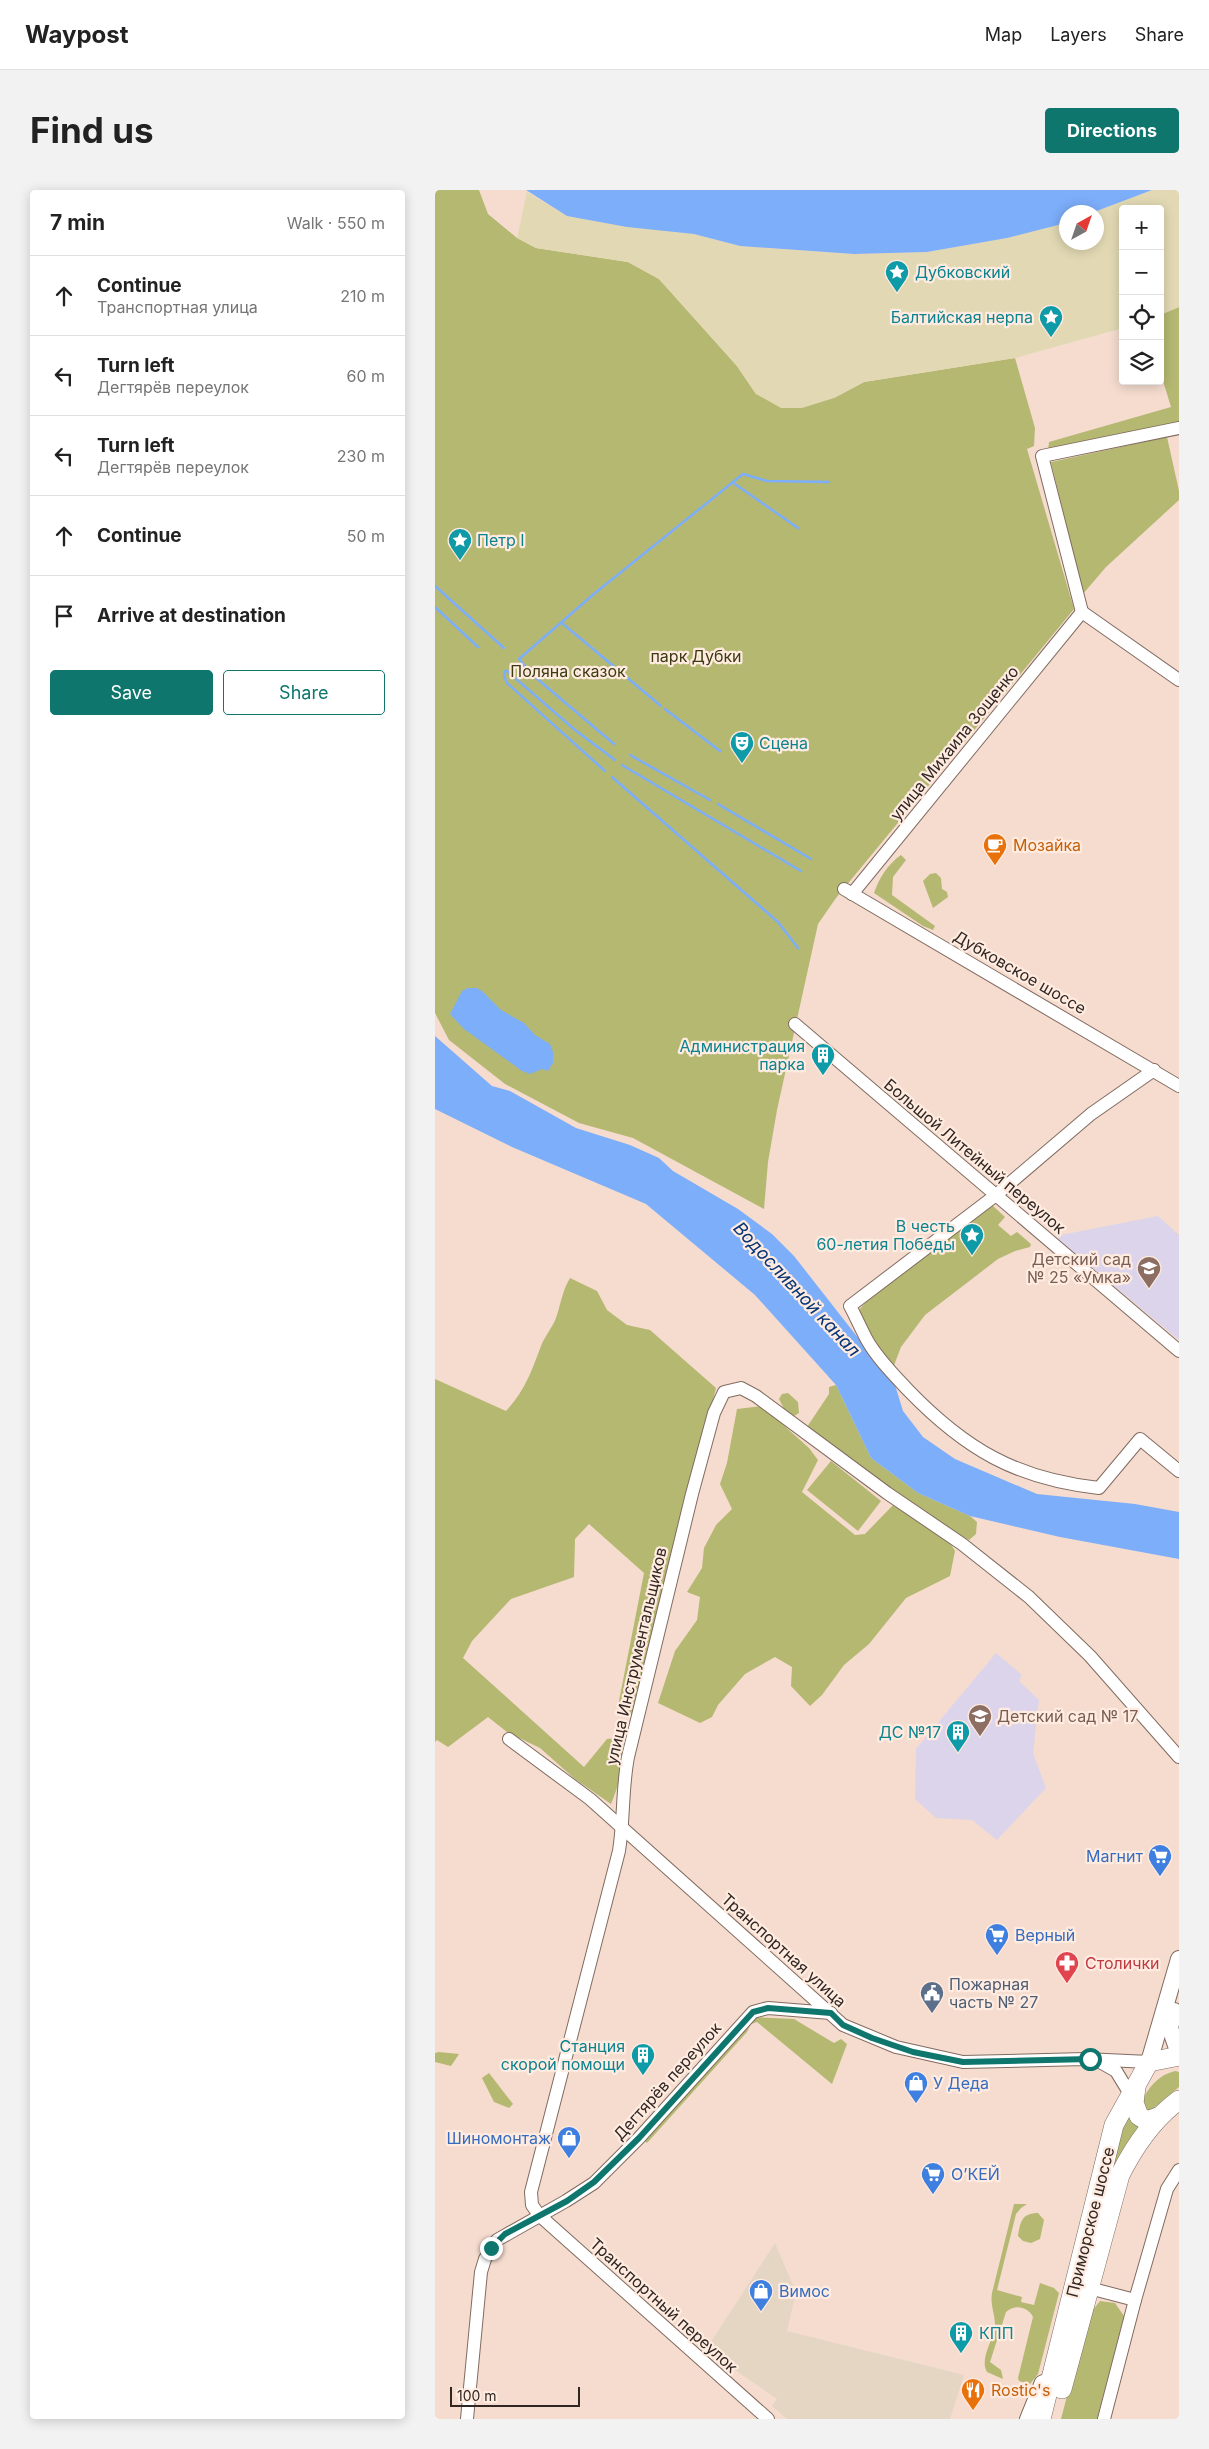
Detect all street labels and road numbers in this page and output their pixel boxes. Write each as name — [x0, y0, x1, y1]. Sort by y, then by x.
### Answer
street label: улица Михаила Зощенко — [885, 662, 1023, 824]
street label: Дубковское шоссе — [950, 926, 1090, 1018]
street label: Большой Литейный переулок — [880, 1074, 1070, 1238]
street label: улица Инструментальщиков — [601, 1545, 671, 1767]
street label: Транспортная улица — [718, 1889, 850, 2011]
street label: Дегтярёв переулок — [609, 2018, 725, 2144]
street label: Приморское шоссе — [1062, 2145, 1118, 2299]
street label: Транспортный переулок — [586, 2233, 742, 2377]

